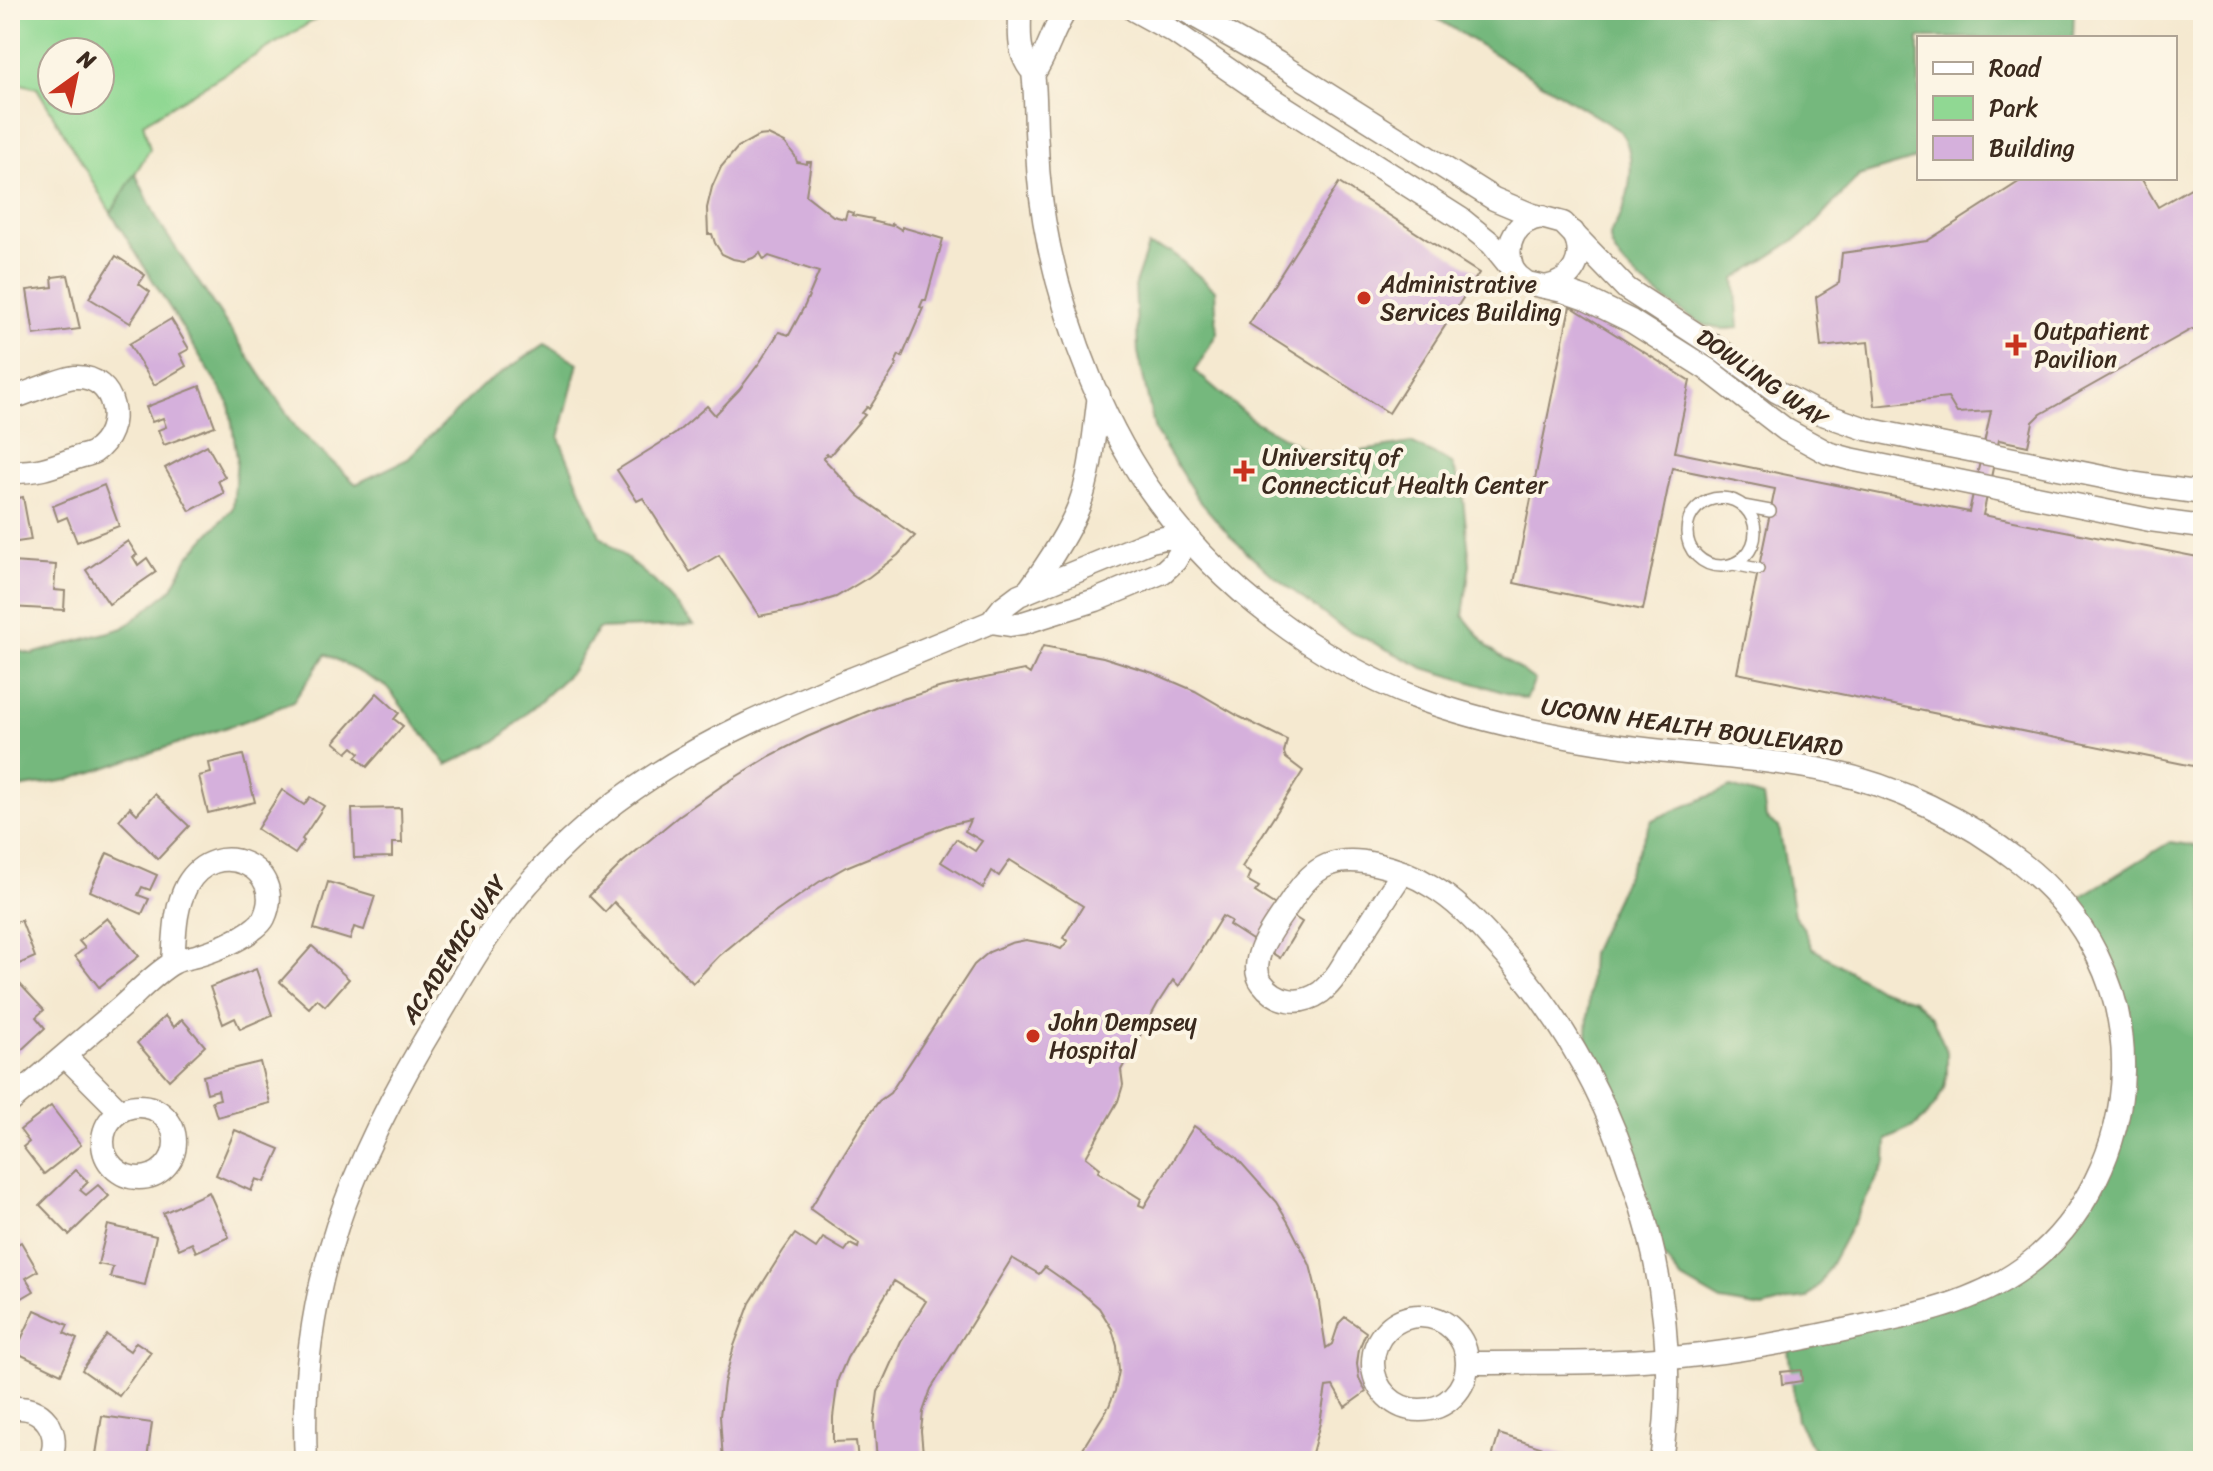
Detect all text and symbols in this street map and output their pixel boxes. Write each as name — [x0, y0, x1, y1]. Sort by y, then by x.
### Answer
north arrow — [36, 36, 116, 116]
legend — [1917, 36, 2177, 180]
text: N — [69, 39, 104, 81]
text: Road — [1989, 47, 2043, 89]
text: Park — [1989, 87, 2038, 129]
text: Building — [1989, 127, 2075, 169]
place label: Administrative Services Building — [1379, 263, 1562, 333]
marker: Administrative Services Building — [1355, 289, 1373, 307]
place label: Outpatient Pavilion — [2034, 310, 2150, 380]
street label: DOWLING WAY — [1687, 317, 1838, 440]
marker: Outpatient Pavilion — [2005, 334, 2027, 356]
place label: University of Connecticut Health Center — [1262, 436, 1549, 506]
marker: University of Connecticut Health Center — [1233, 460, 1255, 482]
street label: UCONN HEALTH BOULEVARD — [1538, 685, 1846, 769]
street label: ACADEMIC WAY — [389, 865, 519, 1033]
place label: John Dempsey Hospital — [1048, 1001, 1198, 1071]
marker: John Dempsey Hospital — [1024, 1027, 1042, 1045]

